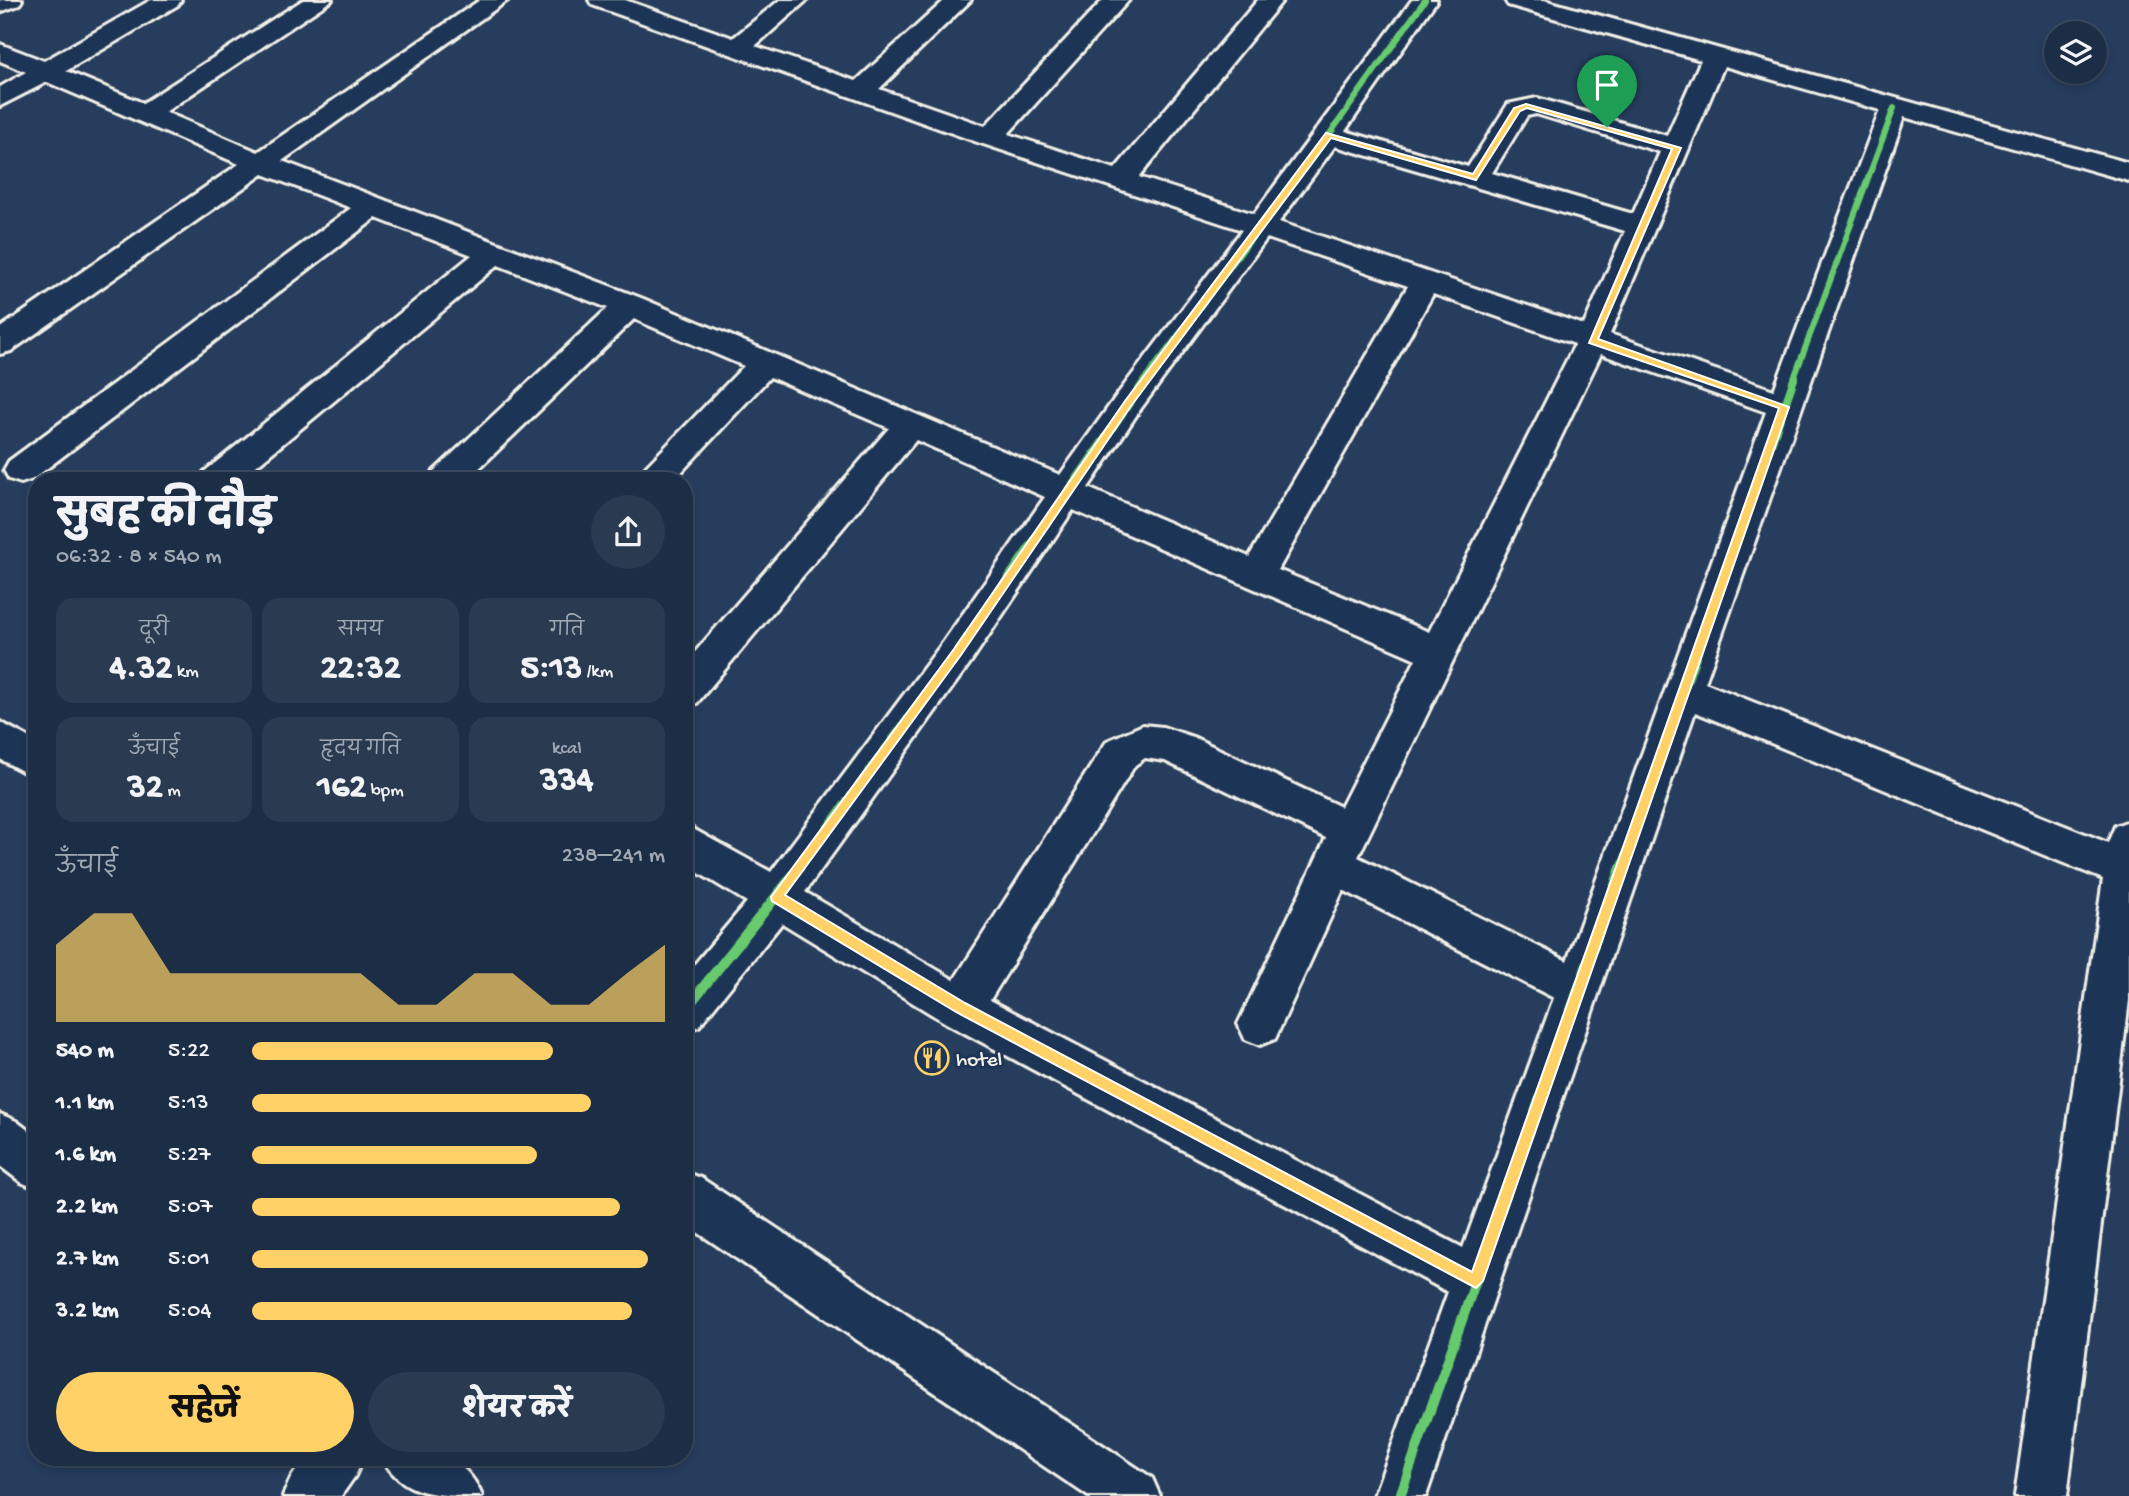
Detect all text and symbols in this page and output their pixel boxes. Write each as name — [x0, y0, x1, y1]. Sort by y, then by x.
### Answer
map controls — [2044, 21, 2107, 84]
button: layers — [2044, 21, 2107, 84]
pin — [1577, 55, 1637, 127]
icon: arrive — [1588, 66, 1626, 104]
button: share — [591, 495, 665, 569]
text: सुबह की दौड़ — [56, 496, 275, 540]
text: 06:32 · 8 × 540 m — [56, 544, 222, 571]
text: दूरी — [139, 620, 169, 643]
text: समय — [338, 620, 383, 643]
text: गति — [550, 620, 584, 643]
text: 4.32 — [109, 649, 172, 690]
text: 22:32 — [320, 649, 401, 690]
text: 5:13 — [520, 649, 582, 690]
text: km — [172, 661, 199, 684]
text: /km — [582, 661, 613, 684]
text: kcal — [552, 738, 582, 761]
text: ऊँचाई — [129, 739, 180, 762]
text: हृदय गति — [320, 739, 401, 762]
text: 334 — [540, 761, 593, 802]
text: 32 — [128, 768, 163, 809]
text: 162 — [317, 768, 366, 809]
text: m — [163, 780, 181, 803]
text: bpm — [366, 780, 404, 803]
text: 238–241 m — [562, 843, 665, 870]
text: ऊँचाई — [56, 854, 118, 881]
text: 540 m — [56, 1038, 114, 1065]
text: 5:22 — [168, 1038, 210, 1065]
restaurant icon: hotel — [913, 1039, 951, 1077]
place label: hotel — [956, 1049, 1002, 1074]
text: 1.1 km — [56, 1090, 114, 1117]
text: 5:13 — [168, 1090, 209, 1117]
text: 1.6 km — [56, 1142, 116, 1169]
text: 5:27 — [168, 1142, 211, 1169]
text: 2.2 km — [56, 1194, 118, 1221]
text: 5:07 — [168, 1194, 212, 1221]
text: 2.7 km — [56, 1246, 119, 1273]
text: 5:01 — [168, 1246, 210, 1273]
text: 3.2 km — [56, 1298, 118, 1325]
text: 5:04 — [168, 1298, 211, 1325]
button: सहेजें — [56, 1372, 354, 1452]
button: शेयर करें — [368, 1372, 665, 1452]

